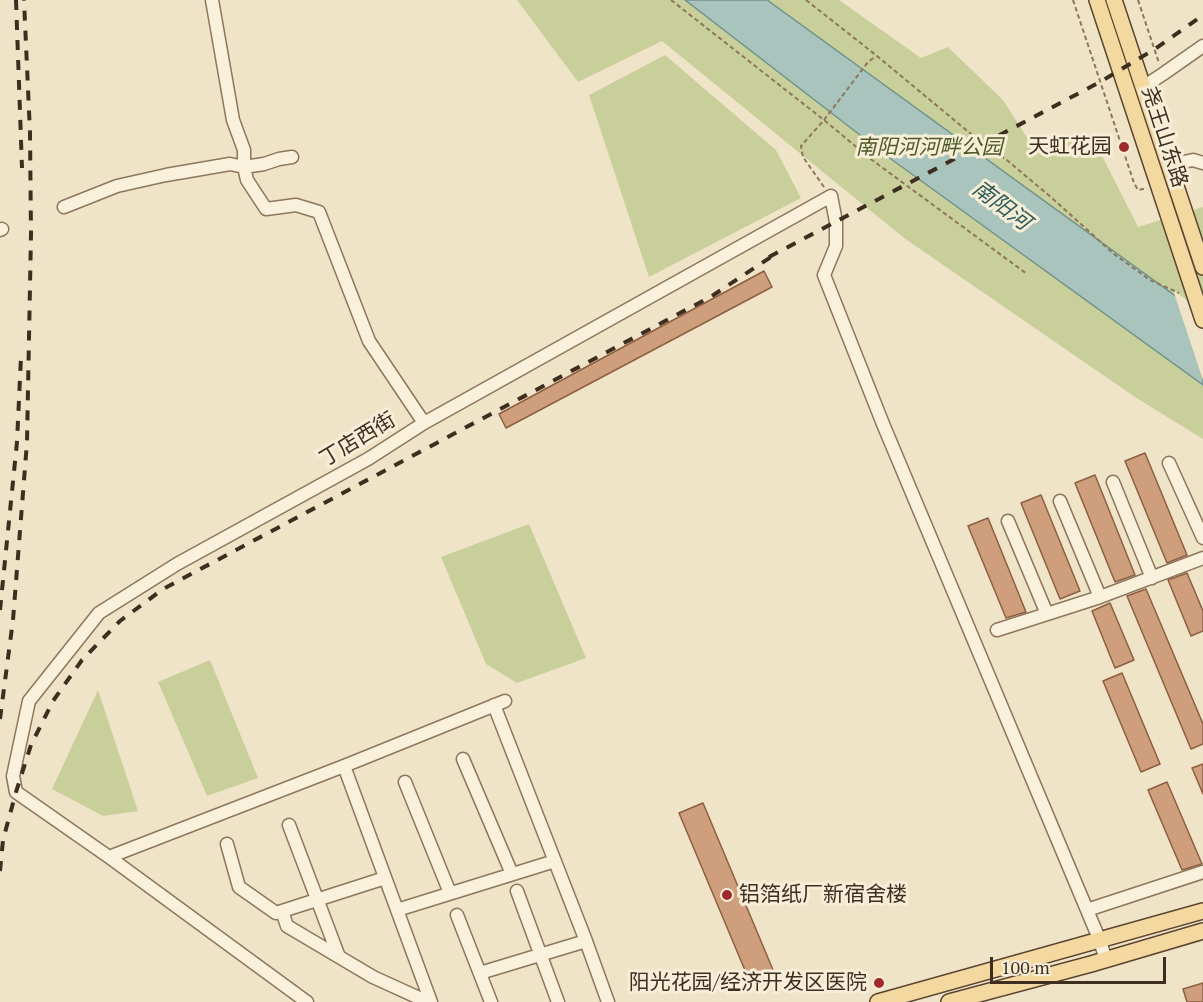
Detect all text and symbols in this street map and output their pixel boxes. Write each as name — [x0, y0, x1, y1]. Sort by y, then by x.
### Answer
street label: 尧王山东路 — [1136, 83, 1192, 191]
place label: 天虹花园 — [1028, 134, 1112, 160]
park label: 南阳河河畔公园 — [856, 135, 1002, 161]
marker: 天虹花园 — [1117, 140, 1131, 154]
water label: 南阳河 — [967, 176, 1035, 236]
street label: 丁店西街 — [316, 408, 400, 472]
place label: 铝箔纸厂新宿舍楼 — [739, 882, 907, 908]
marker: 铝箔纸厂新宿舍楼 — [720, 888, 734, 902]
scale bar — [993, 945, 1168, 983]
text: 100 m — [1001, 955, 1050, 979]
place label: 阳光花园/经济开发区医院 — [629, 970, 867, 996]
marker: 阳光花园/经济开发区医院 — [872, 976, 886, 990]

